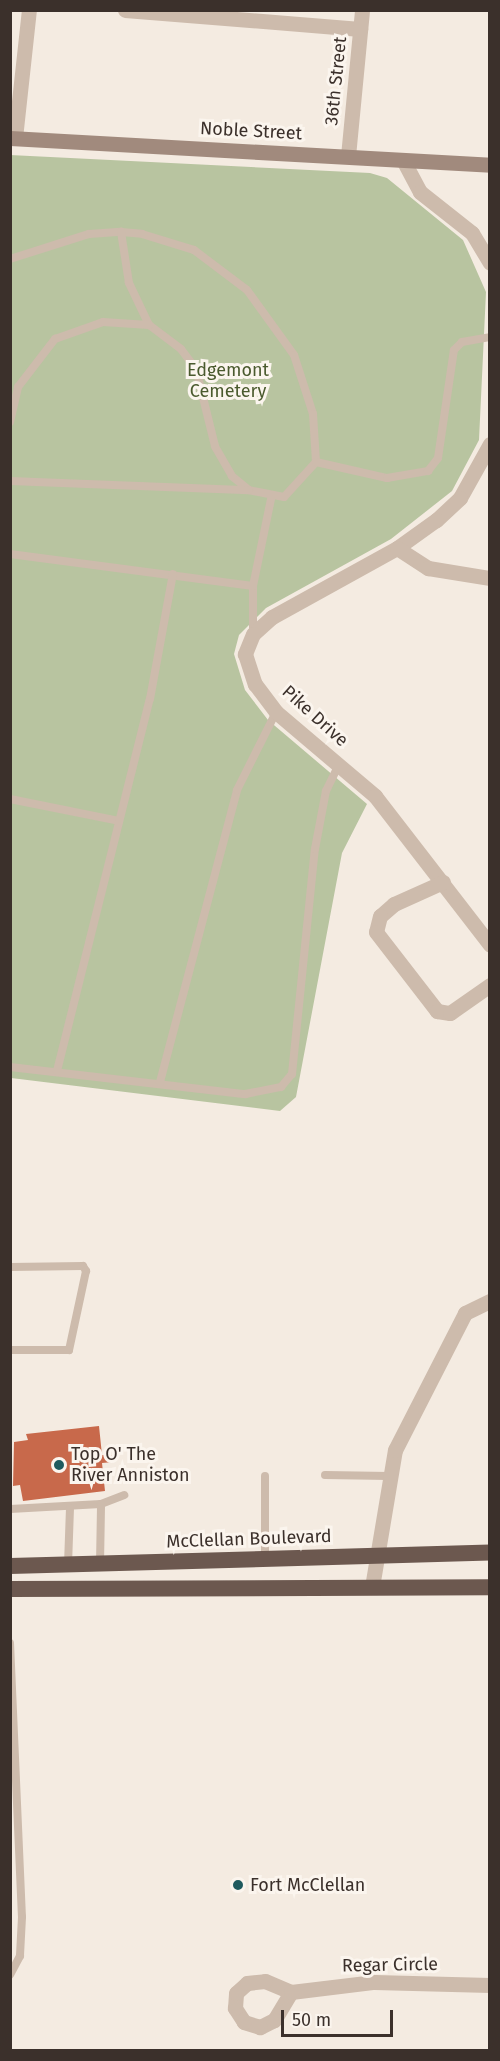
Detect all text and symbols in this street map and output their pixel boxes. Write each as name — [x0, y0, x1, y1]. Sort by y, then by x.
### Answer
street label: 36th Street — [321, 36, 351, 126]
street label: Noble Street — [199, 118, 303, 144]
park label: Edgemont Cemetery — [187, 360, 269, 403]
street label: Pike Drive — [278, 681, 352, 751]
place label: Top O' The River Anniston — [71, 1444, 189, 1486]
marker: Top O' The River Anniston — [52, 1458, 66, 1472]
street label: McClellan Boulevard — [166, 1525, 332, 1553]
place label: Fort McClellan — [250, 1874, 365, 1896]
marker: Fort McClellan — [231, 1878, 245, 1892]
street label: Regar Circle — [342, 1953, 438, 1977]
scale bar — [284, 1998, 396, 2036]
text: 50 m — [292, 2009, 331, 2031]

